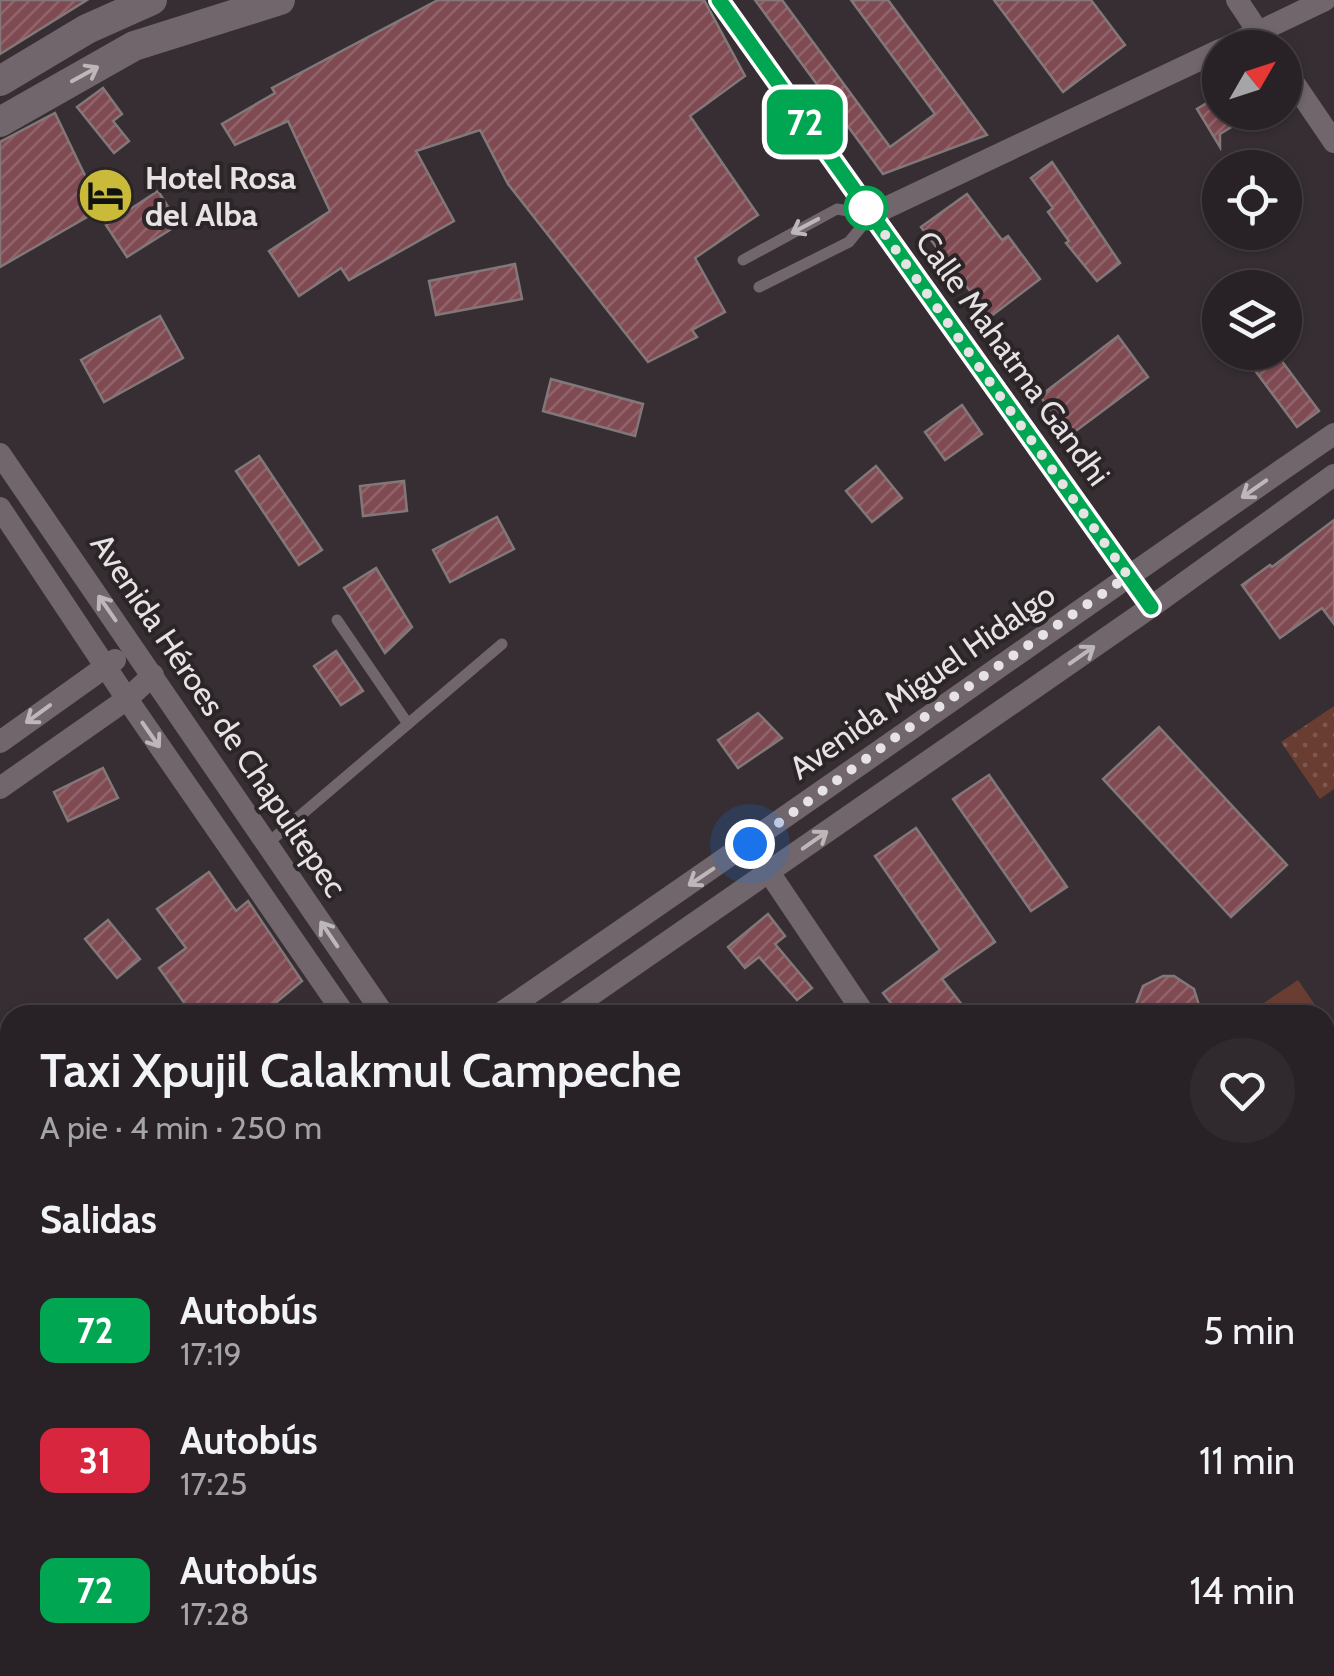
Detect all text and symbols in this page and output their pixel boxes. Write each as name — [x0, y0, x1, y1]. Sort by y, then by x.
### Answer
north arrow — [1202, 30, 1302, 130]
map controls — [1202, 30, 1302, 370]
one-way arrow — [70, 64, 99, 84]
line badge: 72 — [760, 90, 850, 154]
text: 72 — [787, 101, 823, 144]
button: locate — [1202, 150, 1302, 250]
place label: Hotel Rosa del Alba — [145, 158, 296, 234]
hotel icon: Hotel Rosa del Alba — [76, 165, 136, 225]
unlabelled marker — [845, 187, 887, 229]
one-way arrow — [791, 217, 820, 237]
street label: Calle Mahatma Gandhi — [908, 223, 1118, 493]
button: layers — [1202, 270, 1302, 370]
one-way arrow — [1240, 478, 1268, 499]
street label: Avenida Héroes de Chapultepec — [83, 526, 355, 904]
street label: Avenida Miguel Hidalgo — [782, 575, 1062, 787]
one-way arrow — [97, 594, 118, 622]
one-way arrow — [1068, 645, 1095, 666]
one-way arrow — [25, 703, 52, 724]
one-way arrow — [140, 720, 161, 748]
your location — [725, 819, 775, 869]
one-way arrow — [801, 830, 828, 851]
one-way arrow — [688, 866, 716, 887]
one-way arrow — [319, 921, 340, 949]
button: heart — [1190, 1038, 1295, 1143]
text: Taxi Xpujil Calakmul Campeche — [40, 1041, 681, 1099]
text: A pie · 4 min · 250 m — [40, 1108, 322, 1147]
text: Salidas — [40, 1196, 157, 1243]
text: Autobús — [180, 1287, 318, 1334]
text: 5 min — [1203, 1307, 1295, 1354]
text: 72 — [77, 1309, 113, 1352]
text: 17:19 — [180, 1334, 242, 1373]
text: Autobús — [180, 1417, 318, 1464]
text: 11 min — [1199, 1437, 1295, 1484]
text: 31 — [79, 1439, 111, 1482]
text: 17:25 — [180, 1464, 247, 1503]
text: Autobús — [180, 1547, 318, 1594]
text: 14 min — [1189, 1567, 1295, 1614]
text: 72 — [77, 1569, 113, 1612]
text: 17:28 — [180, 1594, 249, 1633]

